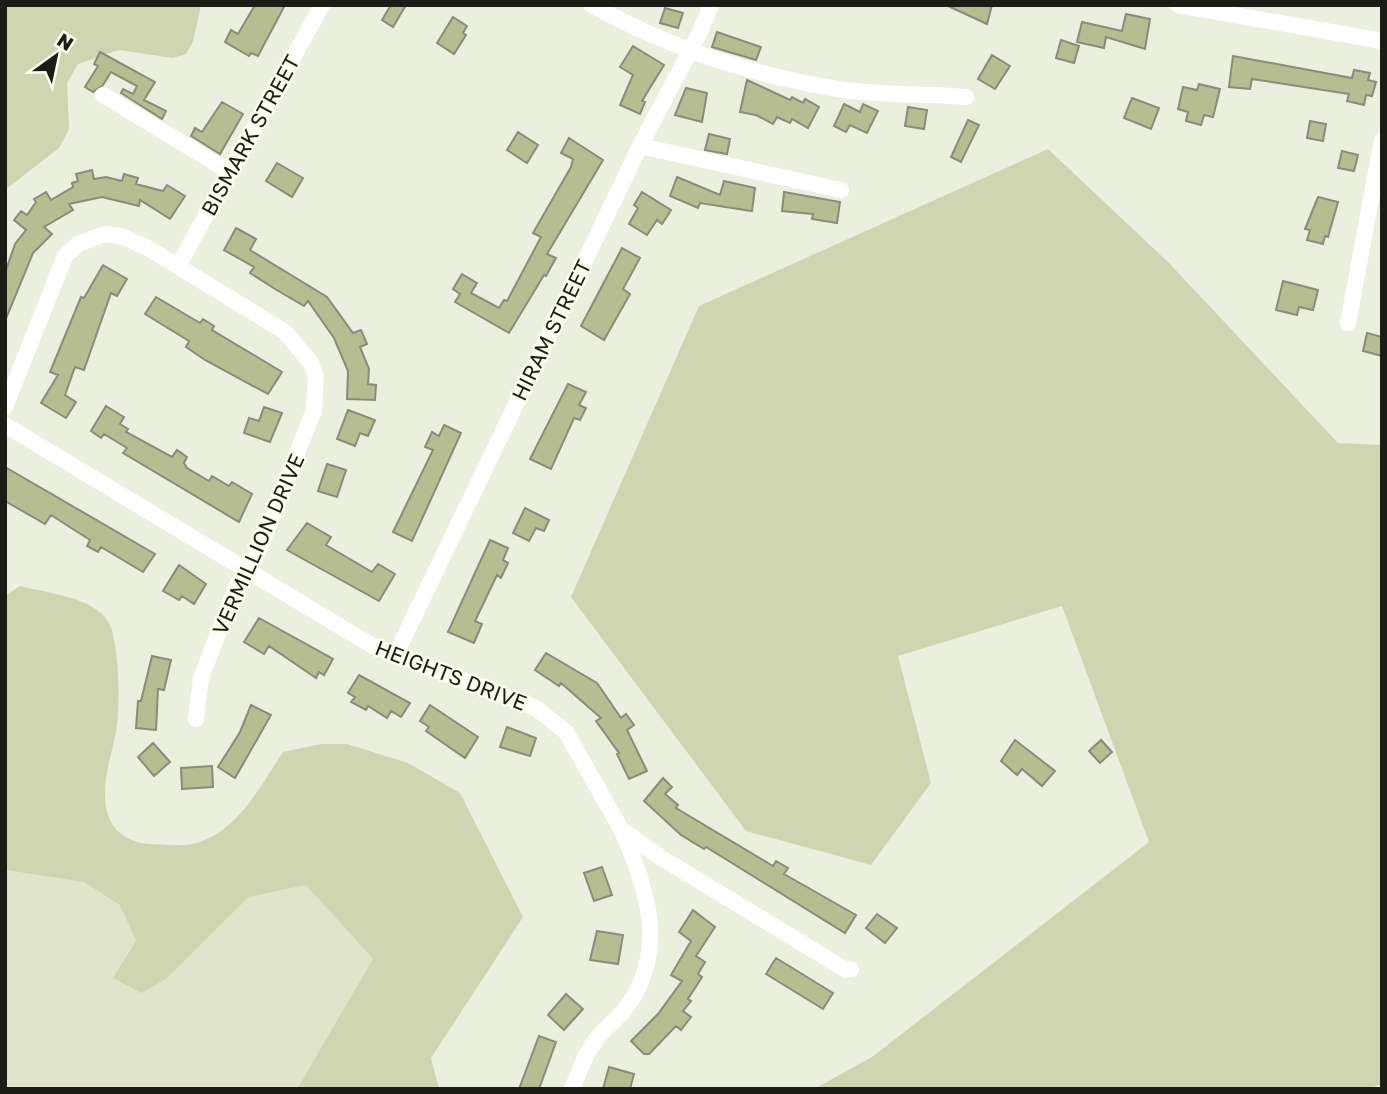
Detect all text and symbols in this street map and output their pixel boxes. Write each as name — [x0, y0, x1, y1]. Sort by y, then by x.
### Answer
north arrow — [21, 21, 91, 91]
text: N — [53, 28, 78, 55]
street label: BISMARK STREET — [195, 50, 305, 220]
street label: HIRAM STREET — [506, 255, 596, 405]
street label: VERMILLION DRIVE — [206, 449, 310, 639]
street label: HEIGHTS DRIVE — [372, 634, 530, 716]

